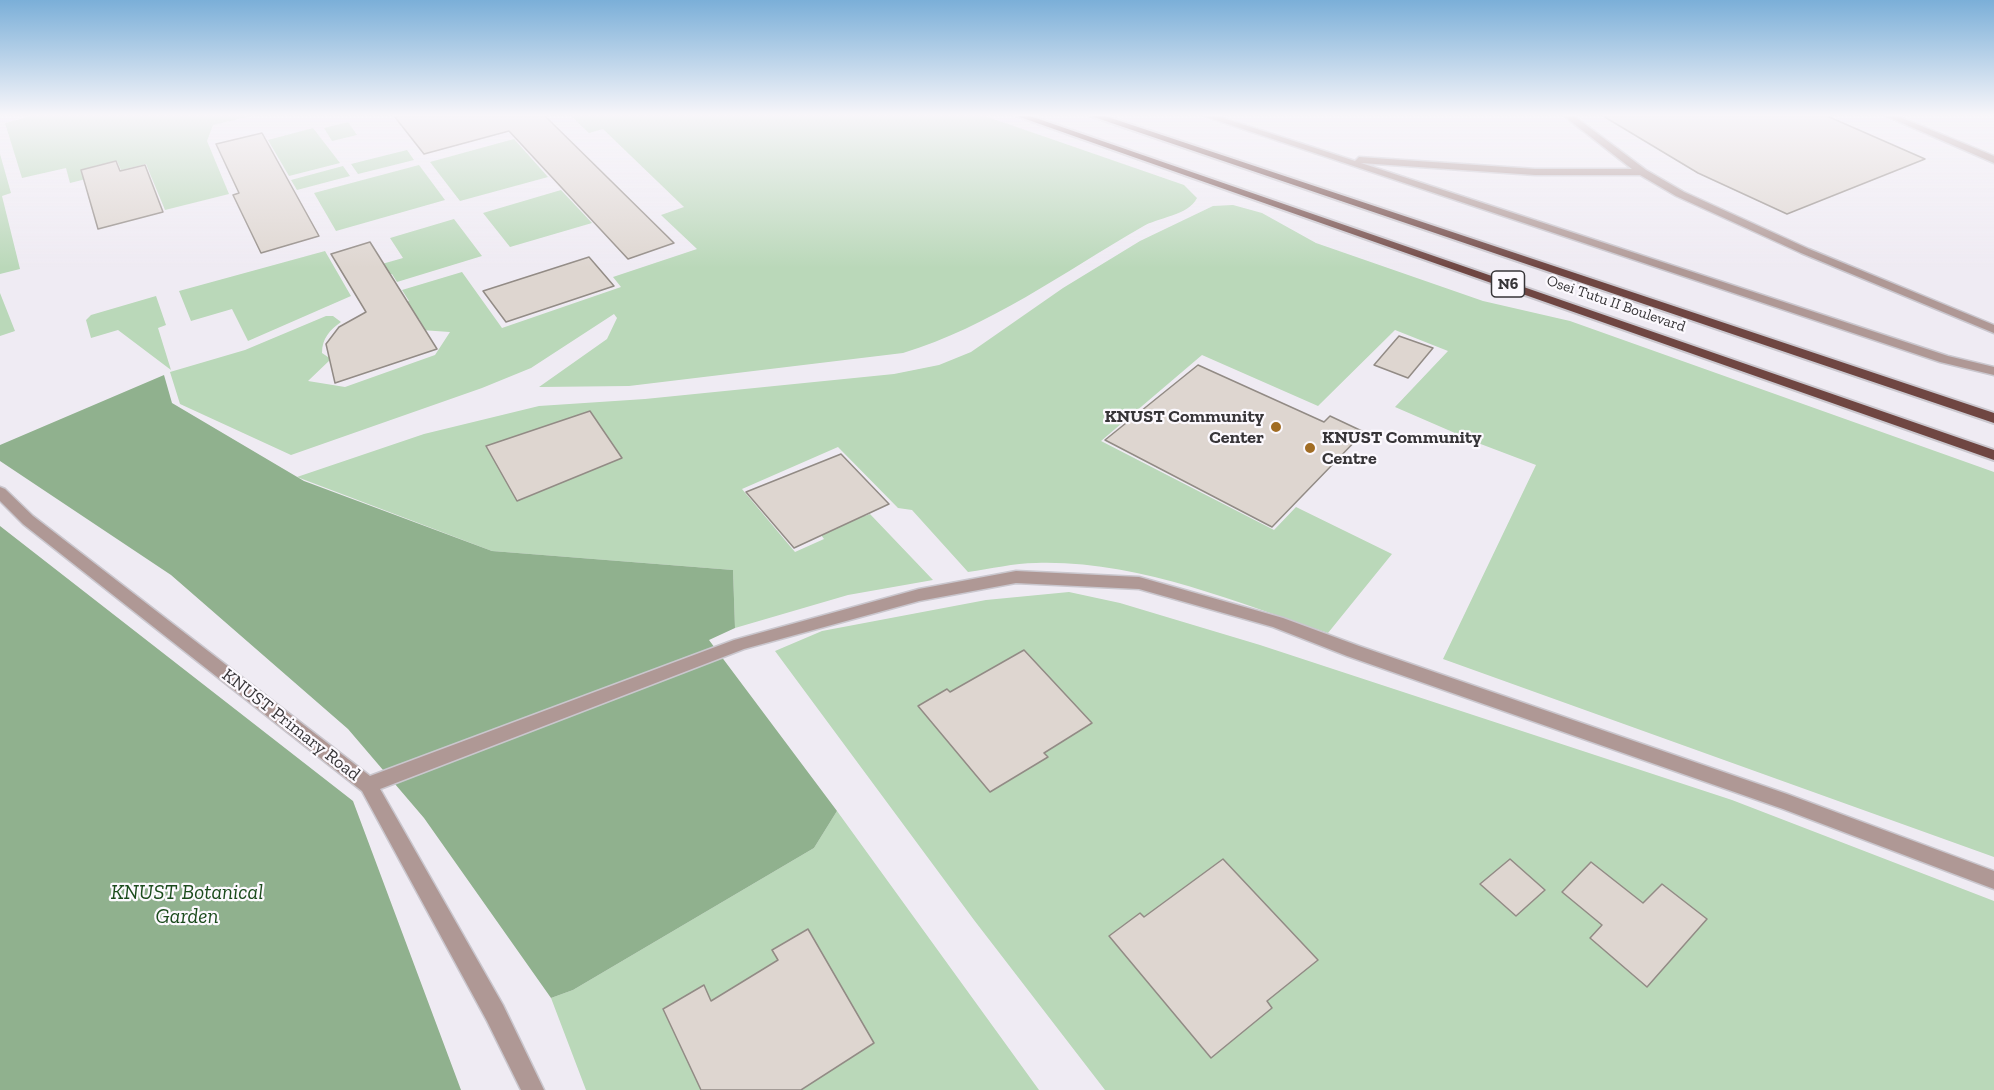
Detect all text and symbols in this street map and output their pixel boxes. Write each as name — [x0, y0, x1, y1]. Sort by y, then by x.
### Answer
road number: N6 — [1492, 271, 1524, 297]
street label: Osei Tutu II Boulevard — [1544, 272, 1688, 336]
place label: KNUST Community Center — [1104, 406, 1264, 448]
marker: KNUST Community Center — [1269, 420, 1283, 434]
place label: KNUST Community Centre — [1322, 427, 1482, 470]
marker: KNUST Community Centre — [1303, 441, 1317, 455]
street label: KNUST Primary Road — [218, 664, 364, 786]
park label: KNUST Botanical Garden — [111, 880, 263, 930]

